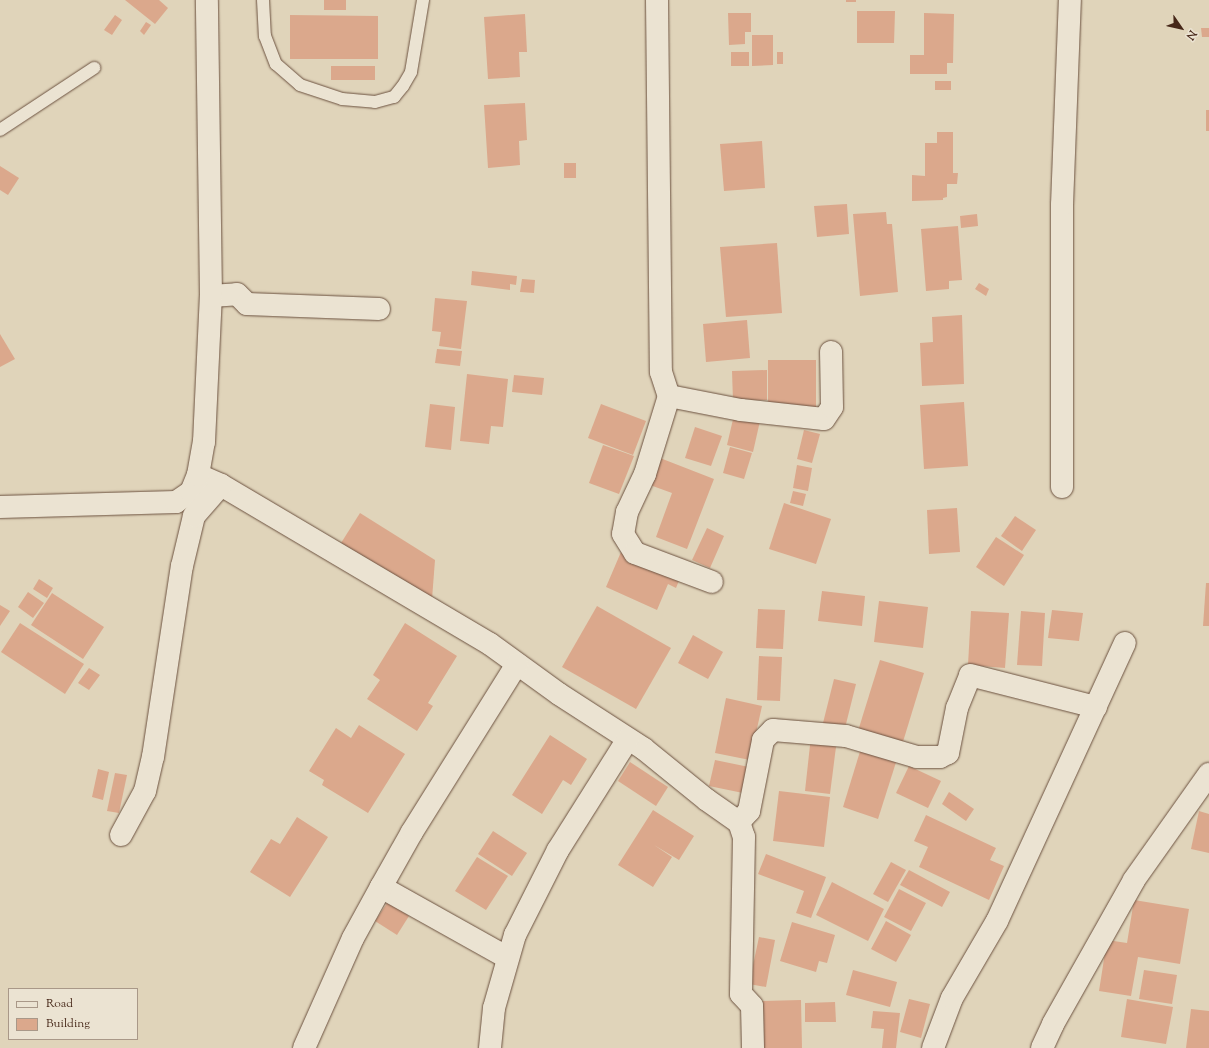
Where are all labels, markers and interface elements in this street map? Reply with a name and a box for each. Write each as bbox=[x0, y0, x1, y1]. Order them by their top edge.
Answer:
north arrow bbox=[1161, 8, 1201, 48]
text: N bbox=[1182, 27, 1200, 43]
legend bbox=[8, 988, 138, 1040]
text: Road bbox=[46, 995, 73, 1013]
text: Building bbox=[46, 1015, 90, 1033]

